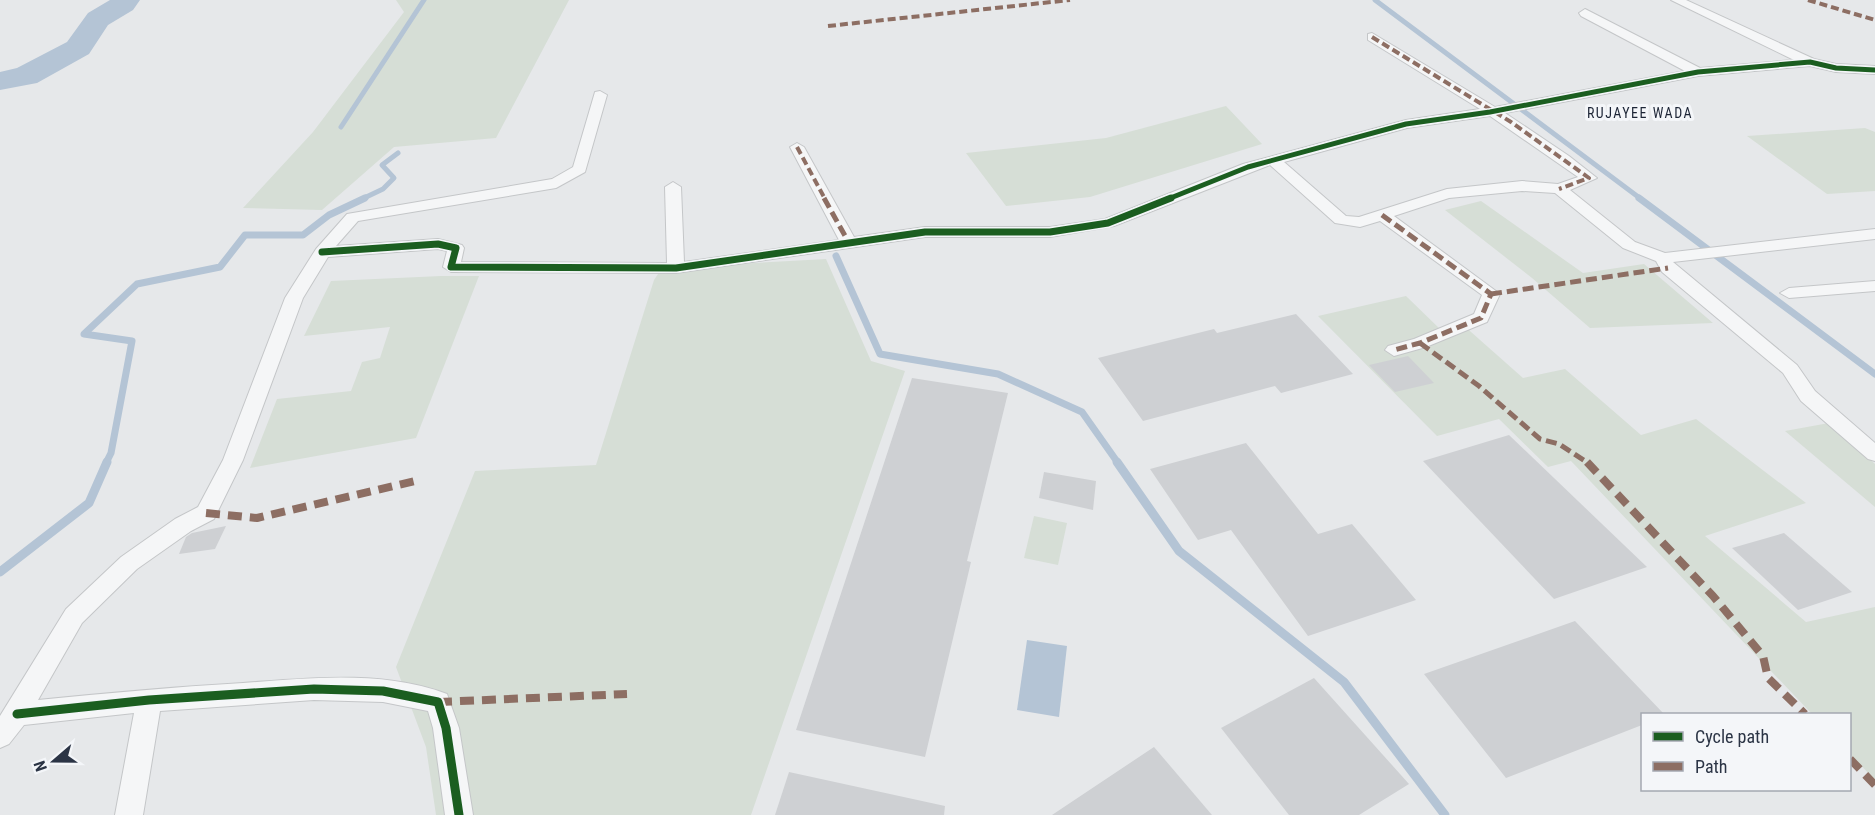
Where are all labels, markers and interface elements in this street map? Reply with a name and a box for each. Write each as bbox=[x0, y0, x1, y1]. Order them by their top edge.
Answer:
district label: RUJAYEE WADA bbox=[1587, 105, 1693, 121]
legend bbox=[1641, 713, 1851, 791]
text: Cycle path bbox=[1695, 726, 1769, 747]
north arrow bbox=[24, 731, 84, 791]
text: Path bbox=[1695, 756, 1728, 777]
text: N bbox=[30, 758, 51, 774]

